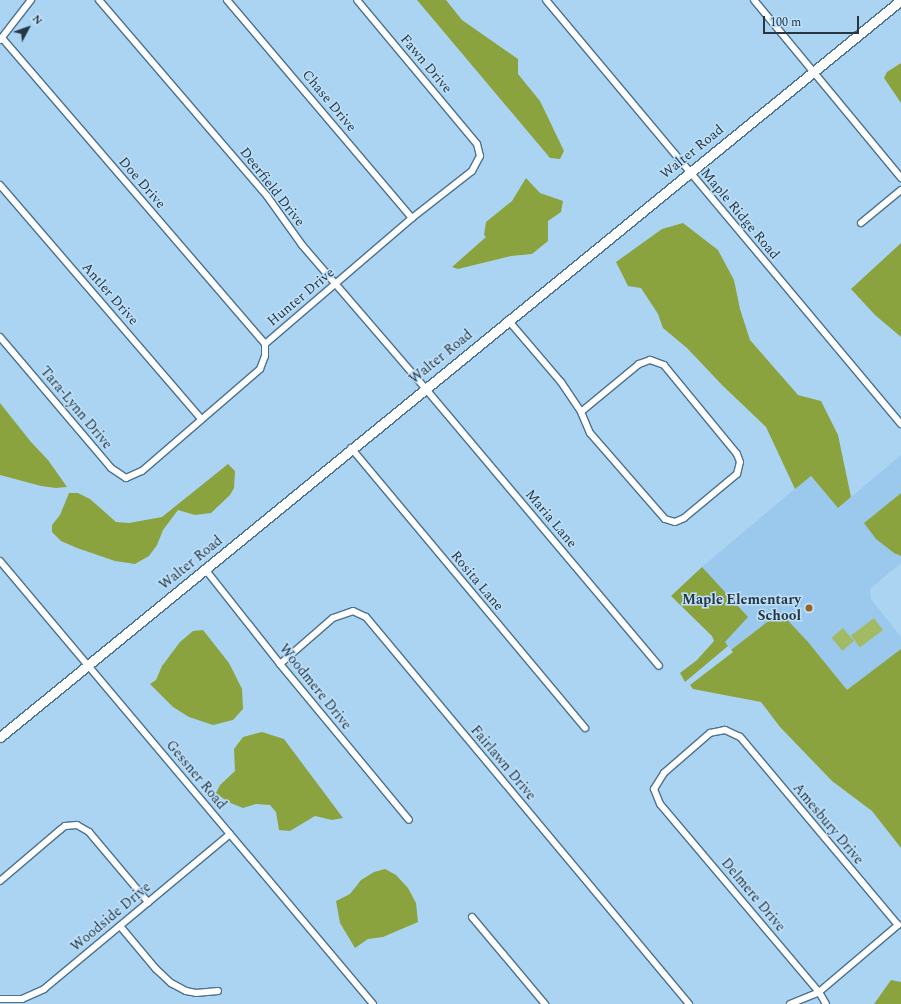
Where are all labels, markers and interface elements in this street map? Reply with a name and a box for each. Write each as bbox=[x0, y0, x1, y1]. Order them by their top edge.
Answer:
north arrow bbox=[8, 8, 48, 48]
scale bar bbox=[765, 8, 861, 34]
text: N bbox=[28, 11, 47, 29]
text: 100 m bbox=[770, 13, 801, 32]
street label: Fawn Drive bbox=[397, 31, 455, 97]
street label: Chase Drive bbox=[298, 67, 360, 135]
street label: Walter Road bbox=[657, 121, 727, 183]
street label: Deerfield Drive bbox=[236, 144, 308, 230]
street label: Doe Drive bbox=[115, 154, 169, 212]
street label: Maple Ridge Road bbox=[697, 165, 783, 263]
street label: Antler Drive bbox=[78, 259, 142, 329]
street label: Hunter Drive bbox=[264, 264, 338, 330]
street label: Walter Road bbox=[406, 326, 476, 388]
street label: Tara-Lynn Drive bbox=[37, 363, 115, 453]
street label: Maria Lane bbox=[522, 486, 580, 552]
street label: Walter Road bbox=[156, 532, 226, 594]
street label: Rosita Lane bbox=[447, 548, 507, 614]
place label: Maple Elementary School bbox=[682, 592, 801, 624]
marker: Maple Elementary School bbox=[804, 603, 814, 613]
street label: Woodmere Drive bbox=[275, 641, 355, 733]
street label: Fairlawn Drive bbox=[467, 722, 539, 804]
street label: Gessner Road bbox=[162, 737, 230, 813]
street label: Amesbury Drive bbox=[789, 780, 867, 868]
street label: Delmere Drive bbox=[717, 855, 789, 935]
street label: Woodside Drive bbox=[68, 879, 154, 955]

